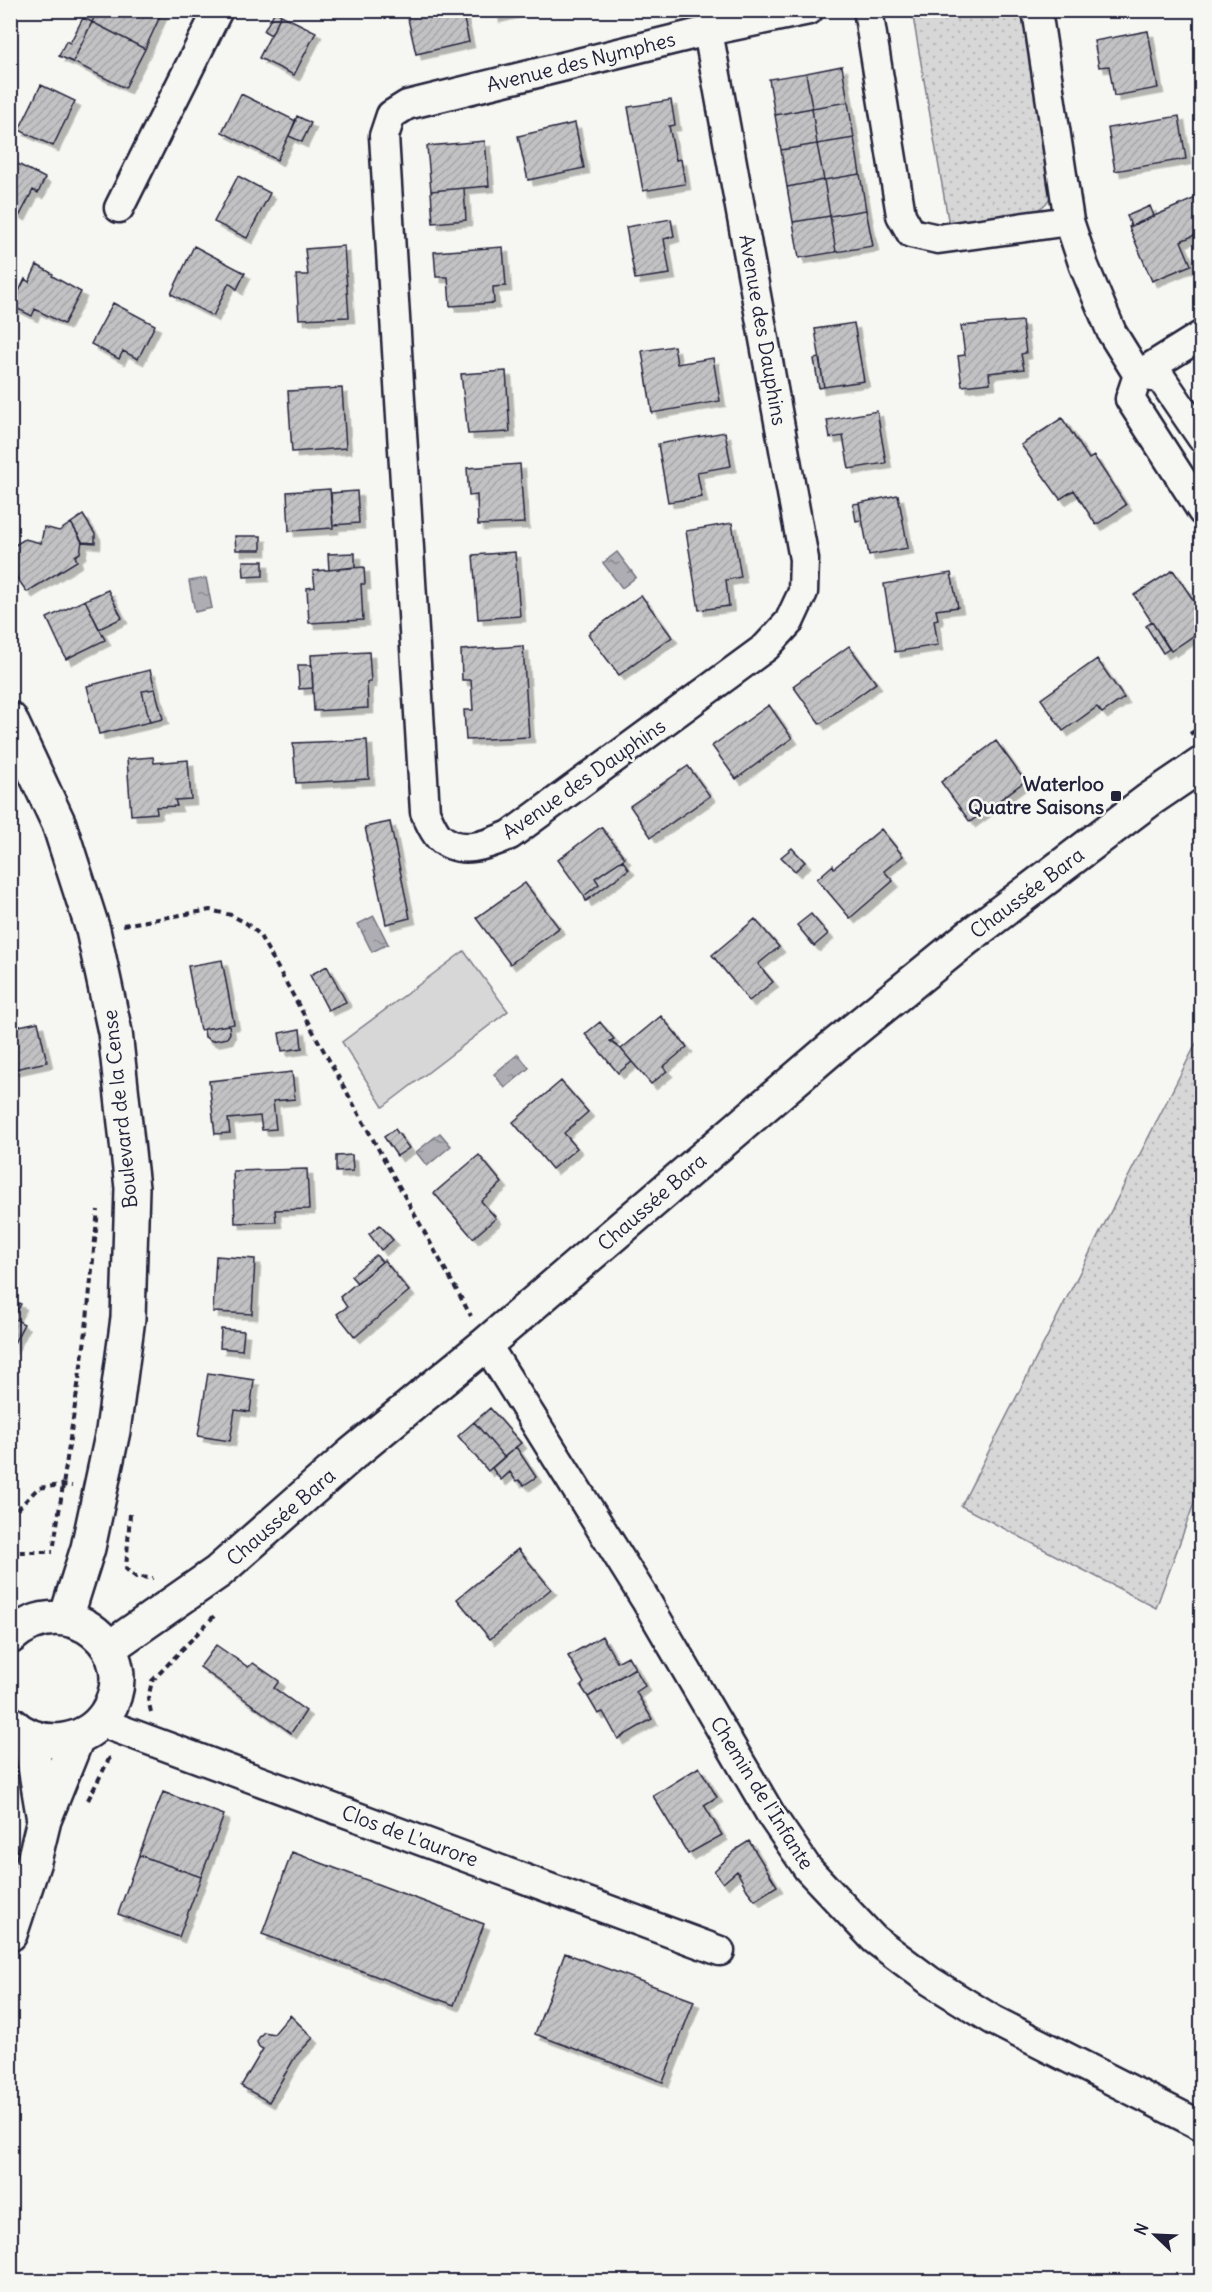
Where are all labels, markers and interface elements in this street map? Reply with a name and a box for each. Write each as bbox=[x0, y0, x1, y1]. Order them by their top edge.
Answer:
street label: Avenue des Nymphes bbox=[484, 26, 678, 97]
street label: Avenue des Dauphins bbox=[734, 233, 793, 427]
street label: Avenue des Dauphins bbox=[497, 713, 670, 844]
place label: Waterloo Quatre Saisons bbox=[968, 771, 1104, 819]
marker: Waterloo Quatre Saisons bbox=[1109, 789, 1123, 803]
street label: Chaussée Bara bbox=[965, 842, 1089, 944]
street label: Boulevard de la Cense bbox=[97, 1009, 142, 1210]
street label: Chaussée Bara bbox=[592, 1148, 711, 1256]
street label: Chaussée Bara bbox=[221, 1463, 340, 1571]
street label: Chemin de l'Infante bbox=[705, 1712, 820, 1874]
street label: Clos de L'aurore bbox=[339, 1799, 482, 1872]
north arrow bbox=[1125, 2205, 1185, 2265]
text: N bbox=[1130, 2220, 1153, 2238]

